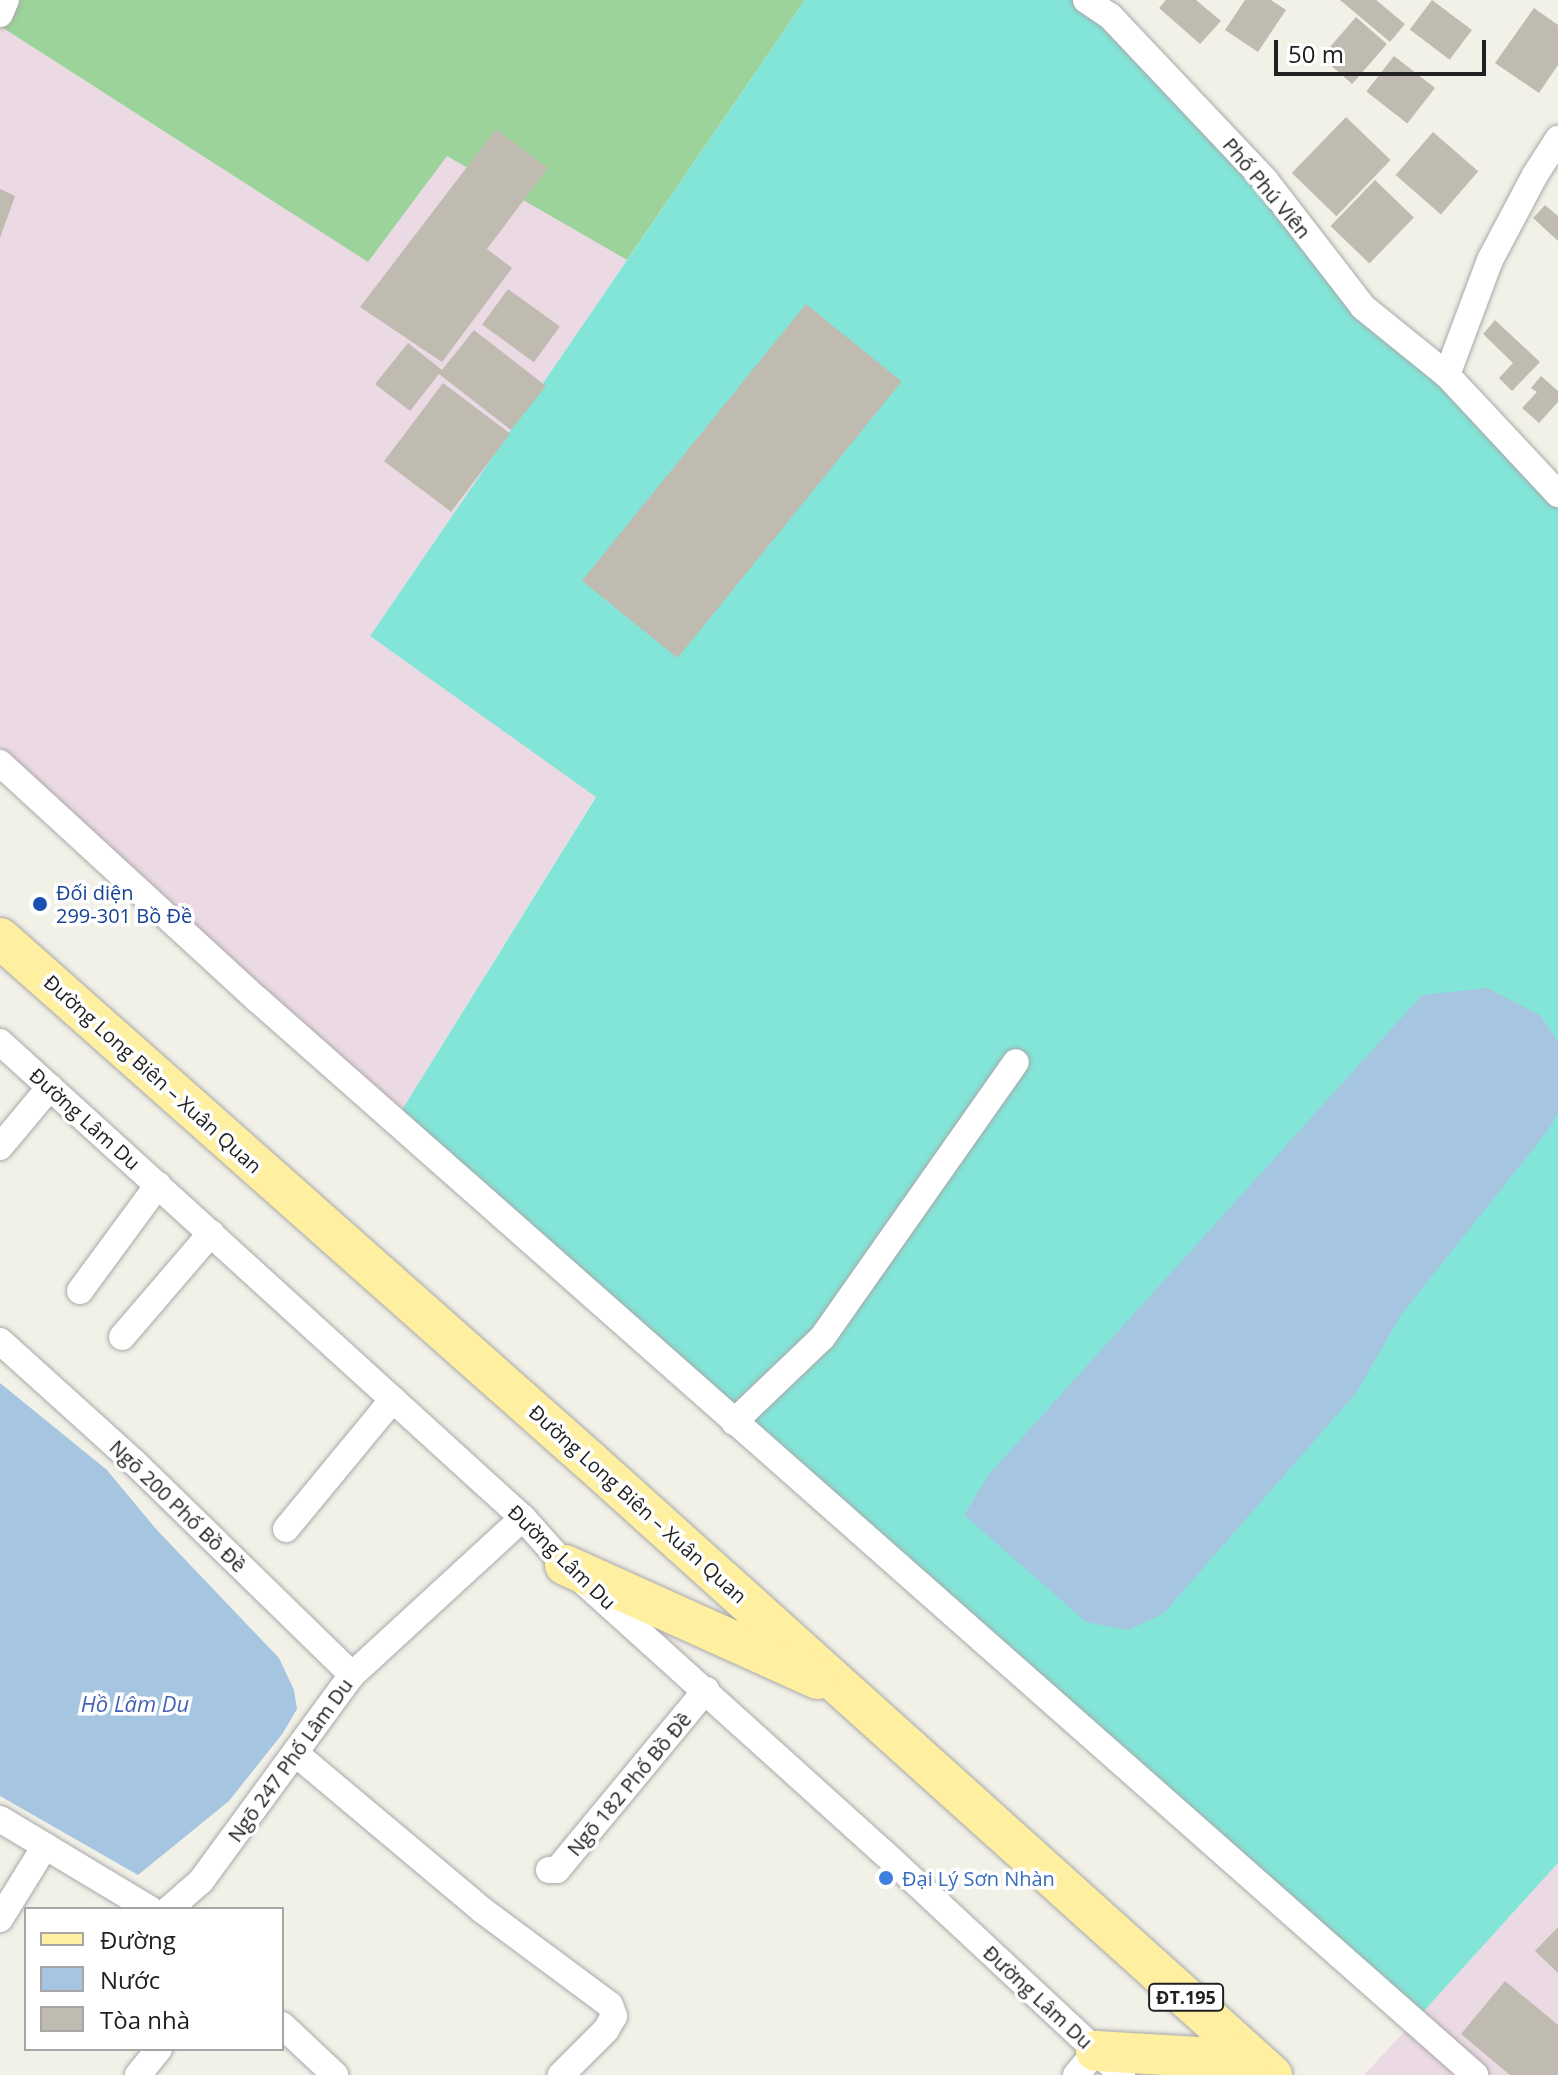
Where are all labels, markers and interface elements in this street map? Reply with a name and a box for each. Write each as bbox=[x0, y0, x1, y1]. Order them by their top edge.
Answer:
scale bar bbox=[1278, 24, 1490, 74]
text: 50 m bbox=[1288, 37, 1344, 70]
street label: Phố Phú Viên bbox=[1218, 133, 1316, 243]
place label: Đối diện 299-301 Bồ Đề bbox=[56, 880, 192, 927]
marker: Đối diện 299-301 Bồ Đề bbox=[31, 895, 49, 913]
street label: Đường Long Biên – Xuân Quan bbox=[39, 970, 267, 1178]
street label: Đường Lâm Du bbox=[25, 1063, 145, 1175]
street label: Đường Long Biên – Xuân Quan bbox=[524, 1400, 752, 1608]
street label: Ngõ 200 Phố Bồ Đề bbox=[105, 1435, 251, 1577]
street label: Đường Lâm Du bbox=[503, 1500, 621, 1614]
street label: Ngõ 247 Phố Lâm Du bbox=[223, 1674, 357, 1846]
water label: Hồ Lâm Du bbox=[81, 1691, 189, 1717]
street label: Ngõ 182 Phố Bồ Đề bbox=[562, 1707, 696, 1861]
place label: Đại Lý Sơn Nhàn bbox=[902, 1866, 1055, 1890]
marker: Đại Lý Sơn Nhàn bbox=[877, 1869, 895, 1887]
legend bbox=[24, 1907, 284, 2051]
text: Đường bbox=[100, 1923, 176, 1956]
street label: Đường Lâm Du bbox=[978, 1940, 1098, 2054]
text: Nước bbox=[100, 1963, 160, 1996]
road number: ĐT.195 bbox=[1148, 1983, 1224, 2011]
text: Tòa nhà bbox=[100, 2003, 190, 2036]

